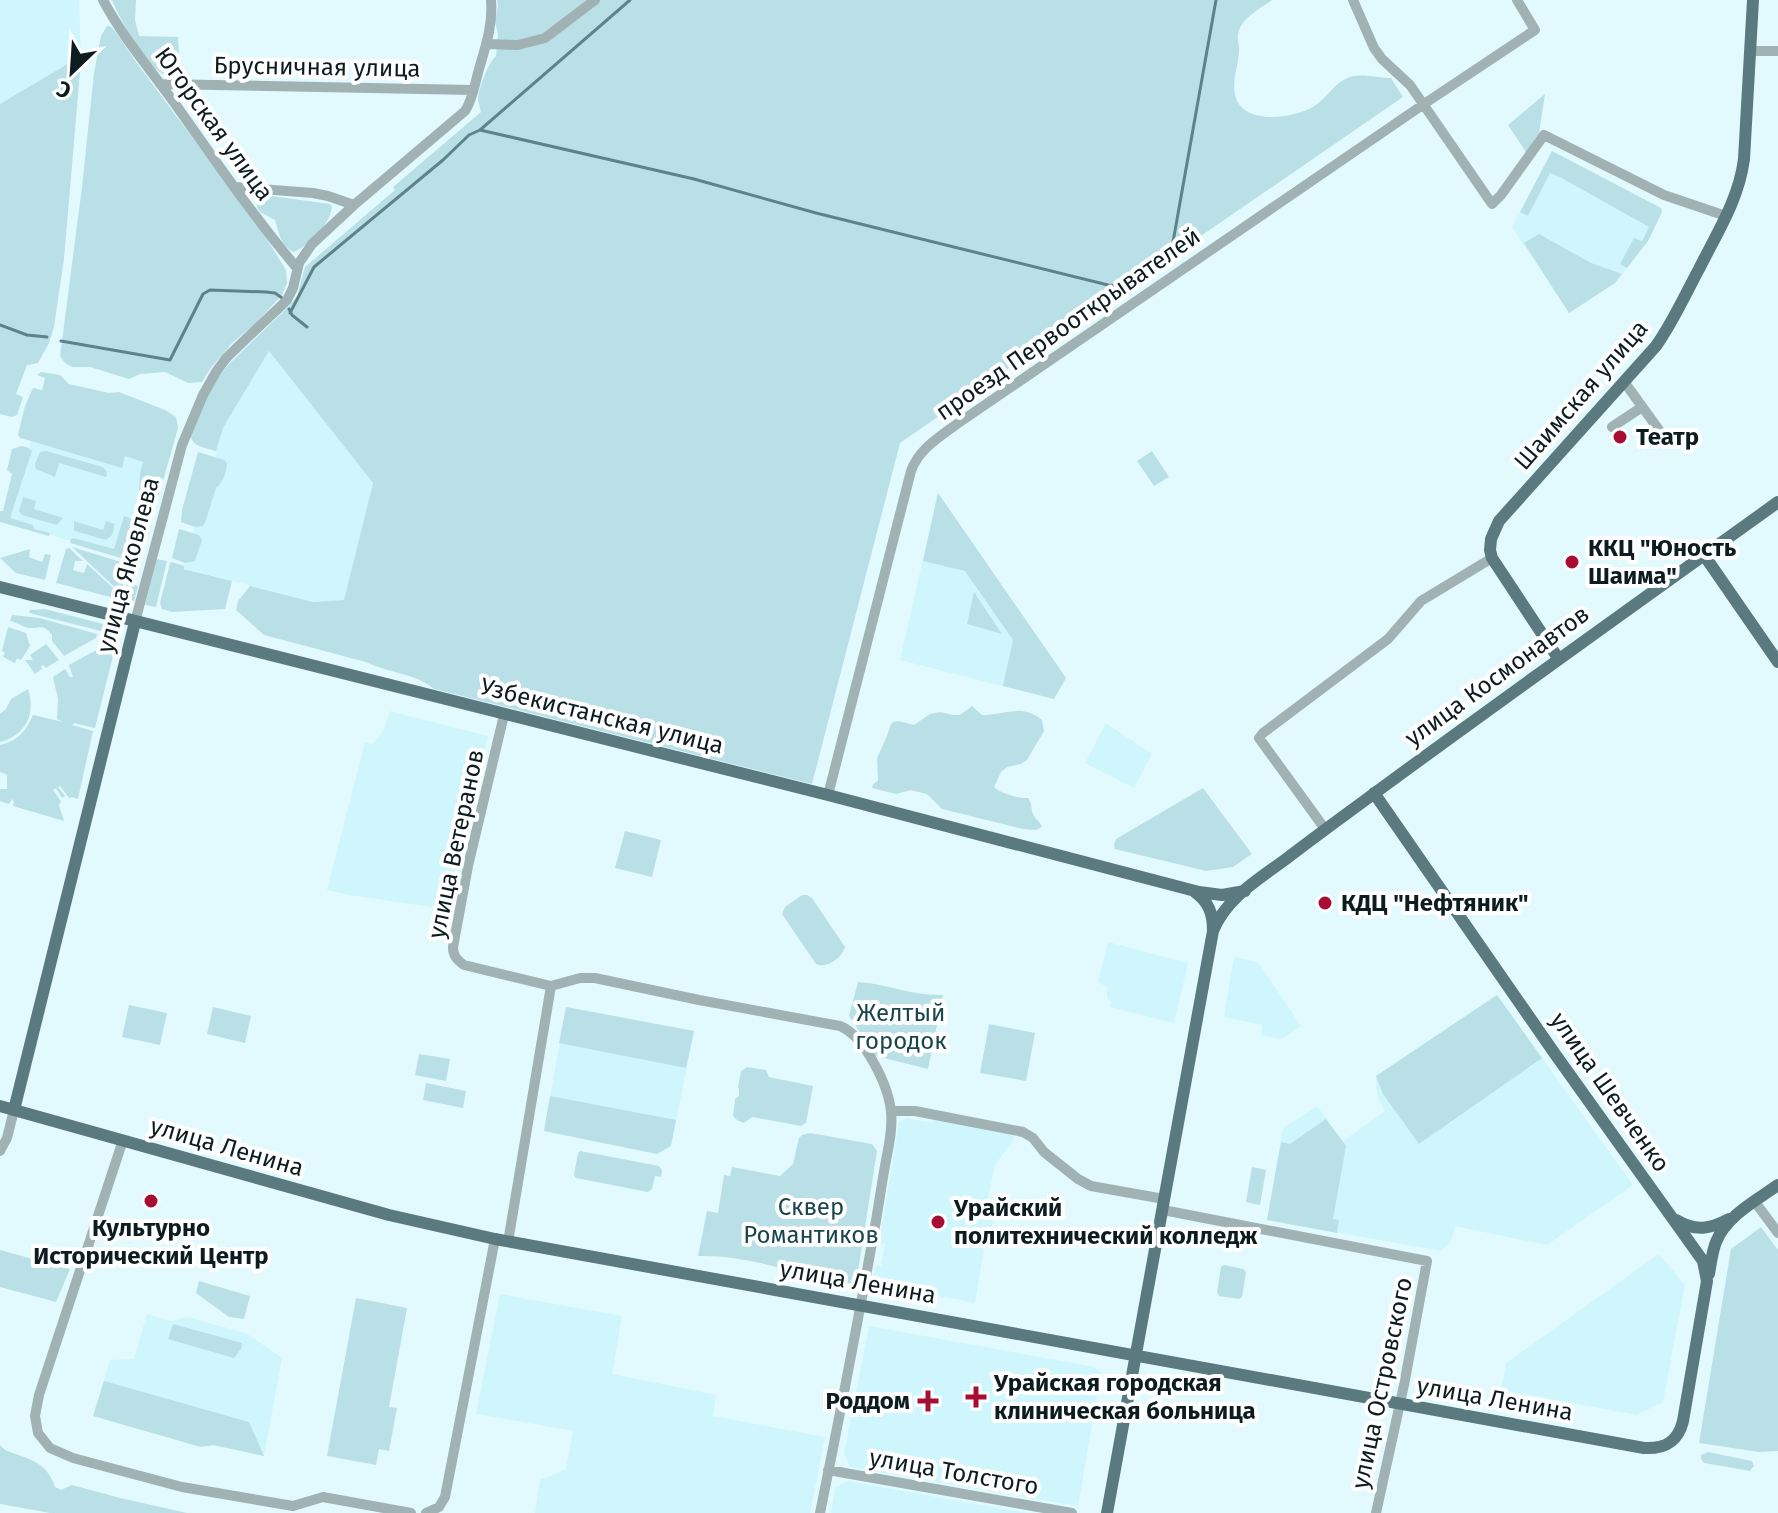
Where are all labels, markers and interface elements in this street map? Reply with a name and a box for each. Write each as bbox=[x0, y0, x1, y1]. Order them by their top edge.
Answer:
north arrow bbox=[32, 32, 112, 112]
street label: Югорская улица bbox=[149, 42, 279, 206]
street label: Брусничная улица bbox=[213, 51, 421, 83]
text: С bbox=[52, 75, 75, 105]
street label: проезд Первооткрывателей bbox=[930, 222, 1206, 426]
street label: Шаимская улица bbox=[1508, 315, 1654, 475]
place label: Театр bbox=[1636, 423, 1699, 451]
marker: Театр bbox=[1611, 428, 1629, 446]
street label: улица Яковлева bbox=[91, 474, 165, 656]
place label: ККЦ "Юность Шаима" bbox=[1588, 534, 1737, 590]
marker: ККЦ "Юность Шаима" bbox=[1563, 553, 1581, 571]
street label: улица Космонавтов bbox=[1399, 600, 1595, 752]
street label: Узбекистанская улица bbox=[478, 672, 726, 760]
street label: улица Ветеранов bbox=[422, 747, 490, 941]
place label: КДЦ "Нефтяник" bbox=[1341, 889, 1529, 917]
marker: КДЦ "Нефтяник" bbox=[1316, 894, 1334, 912]
park label: Желтый городок bbox=[855, 999, 947, 1055]
street label: улица Шевченко bbox=[1544, 1007, 1676, 1177]
street label: улица Ленина bbox=[147, 1112, 307, 1182]
marker: Культурно Исторический Центр bbox=[142, 1192, 160, 1210]
park label: Сквер Романтиков bbox=[743, 1193, 879, 1249]
place label: Урайский политехнический колледж bbox=[953, 1194, 1258, 1250]
marker: Урайский политехнический колледж bbox=[929, 1213, 947, 1231]
place label: Культурно Исторический Центр bbox=[33, 1214, 269, 1270]
street label: улица Ленина bbox=[778, 1254, 938, 1310]
street label: улица Островского bbox=[1346, 1275, 1418, 1491]
place label: Урайская городская клиническая больница bbox=[993, 1369, 1256, 1425]
street label: улица Ленина bbox=[1415, 1371, 1575, 1427]
marker: Урайская городская клиническая больница bbox=[965, 1386, 987, 1408]
place label: Роддом bbox=[825, 1387, 910, 1415]
marker: Роддом bbox=[917, 1390, 939, 1412]
street label: улица Толстого bbox=[867, 1443, 1041, 1501]

